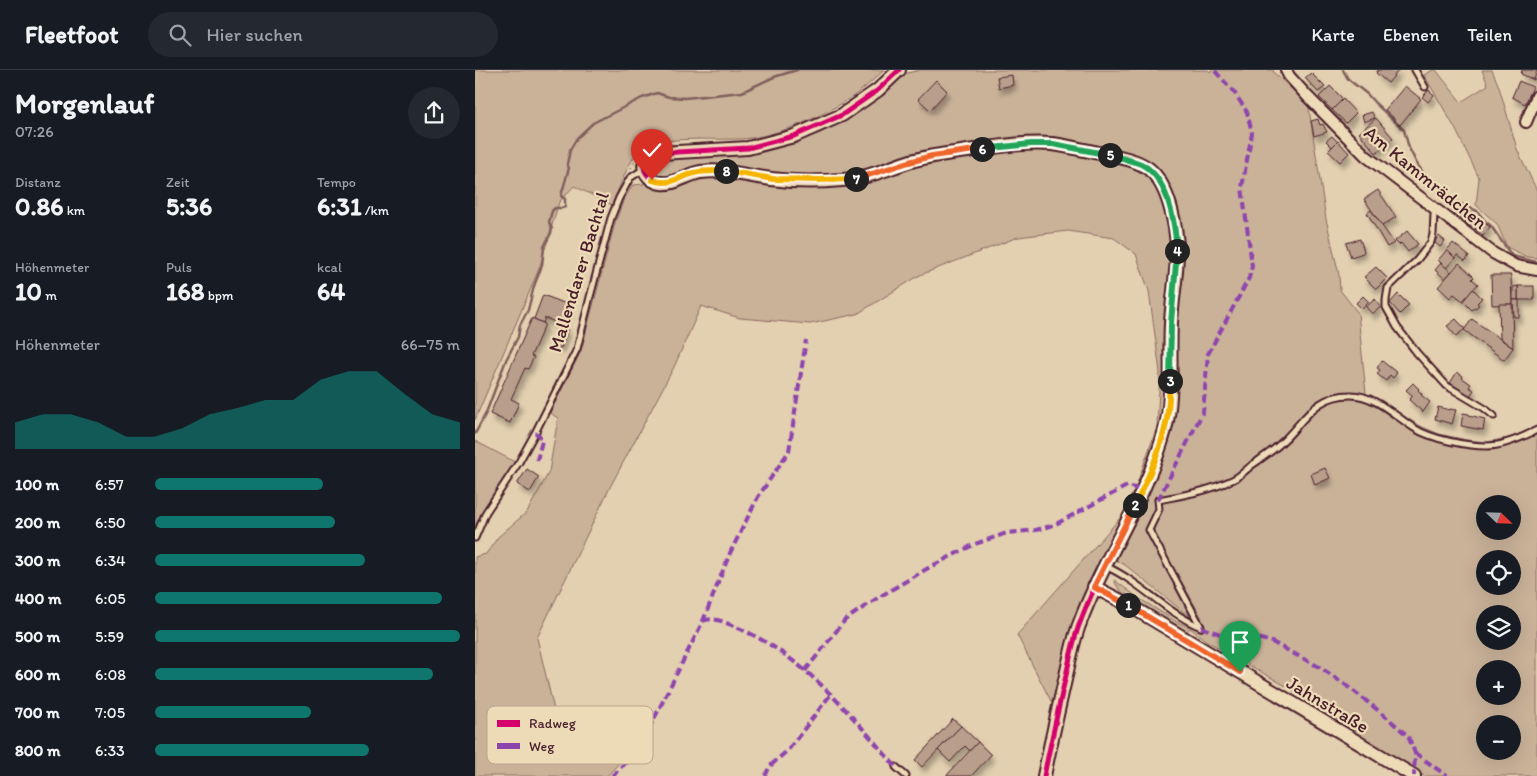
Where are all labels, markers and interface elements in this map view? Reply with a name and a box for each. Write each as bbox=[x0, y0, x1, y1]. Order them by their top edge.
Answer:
search box bbox=[148, 12, 498, 57]
text: Fleetfoot bbox=[25, 20, 118, 49]
icon: search bbox=[166, 21, 194, 49]
text: Hier suchen bbox=[206, 23, 303, 46]
text: Karte bbox=[1312, 24, 1355, 46]
text: Ebenen bbox=[1383, 24, 1439, 46]
text: Teilen bbox=[1467, 24, 1512, 46]
text: Morgenlauf bbox=[15, 86, 154, 120]
button: share bbox=[408, 87, 460, 139]
street label: Am Kammrädchen bbox=[1360, 121, 1492, 234]
text: 07:26 bbox=[15, 122, 54, 141]
pin bbox=[631, 129, 673, 180]
icon: check bbox=[638, 136, 666, 164]
pin: 6 bbox=[969, 136, 995, 162]
text: 6 bbox=[979, 141, 986, 158]
pin: 5 bbox=[1097, 142, 1123, 168]
text: 5 bbox=[1107, 147, 1114, 164]
pin: 8 bbox=[713, 158, 739, 184]
text: 8 bbox=[723, 163, 730, 180]
pin: 7 bbox=[843, 166, 869, 192]
text: 7 bbox=[853, 171, 860, 188]
text: Distanz bbox=[15, 174, 61, 191]
text: Zeit bbox=[166, 174, 190, 191]
text: Tempo bbox=[317, 174, 356, 191]
street label: Mallendarer Bachtal bbox=[543, 189, 614, 355]
text: 0.86 bbox=[15, 191, 63, 221]
text: 5:36 bbox=[166, 191, 212, 221]
text: 6:31 bbox=[317, 191, 362, 221]
text: km bbox=[63, 202, 85, 219]
text: /km bbox=[362, 202, 389, 219]
pin: 4 bbox=[1165, 238, 1189, 264]
text: 4 bbox=[1173, 243, 1182, 260]
text: Höhenmeter bbox=[15, 259, 89, 276]
text: Puls bbox=[166, 259, 192, 276]
text: kcal bbox=[317, 259, 342, 276]
text: 10 bbox=[15, 276, 42, 306]
text: 168 bbox=[166, 276, 205, 306]
text: 64 bbox=[317, 276, 345, 306]
text: m bbox=[42, 287, 57, 304]
text: bpm bbox=[205, 287, 234, 304]
text: Höhenmeter bbox=[15, 335, 100, 354]
text: 66–75 m bbox=[401, 335, 460, 354]
pin: 3 bbox=[1157, 368, 1183, 394]
text: 3 bbox=[1167, 373, 1174, 390]
text: 100 m bbox=[15, 475, 59, 494]
text: 6:57 bbox=[95, 475, 124, 494]
pin: 2 bbox=[1123, 492, 1147, 518]
north arrow bbox=[1476, 495, 1521, 540]
map controls bbox=[1476, 495, 1521, 760]
text: 2 bbox=[1132, 497, 1139, 514]
text: 200 m bbox=[15, 513, 60, 532]
text: 6:50 bbox=[95, 513, 126, 532]
button: locate bbox=[1476, 550, 1521, 595]
text: 300 m bbox=[15, 551, 61, 570]
text: 6:34 bbox=[95, 551, 126, 570]
text: 400 m bbox=[15, 589, 61, 608]
text: 6:05 bbox=[95, 589, 126, 608]
pin: 1 bbox=[1115, 592, 1141, 618]
text: 1 bbox=[1125, 597, 1132, 614]
button: layers bbox=[1476, 605, 1521, 650]
pin bbox=[1219, 621, 1261, 672]
text: 500 m bbox=[15, 627, 60, 646]
text: 5:59 bbox=[95, 627, 124, 646]
icon: arrive bbox=[1226, 628, 1254, 656]
button: + bbox=[1476, 660, 1521, 705]
text: 600 m bbox=[15, 665, 60, 684]
text: 6:08 bbox=[95, 665, 126, 684]
street label: Jahnstraße bbox=[1282, 671, 1373, 738]
text: 700 m bbox=[15, 703, 60, 722]
text: 7:05 bbox=[95, 703, 125, 722]
legend bbox=[487, 706, 653, 764]
text: Radweg bbox=[529, 715, 577, 732]
button: − bbox=[1476, 715, 1521, 760]
text: Weg bbox=[529, 738, 555, 755]
text: 800 m bbox=[15, 741, 61, 760]
text: 6:33 bbox=[95, 741, 125, 760]

